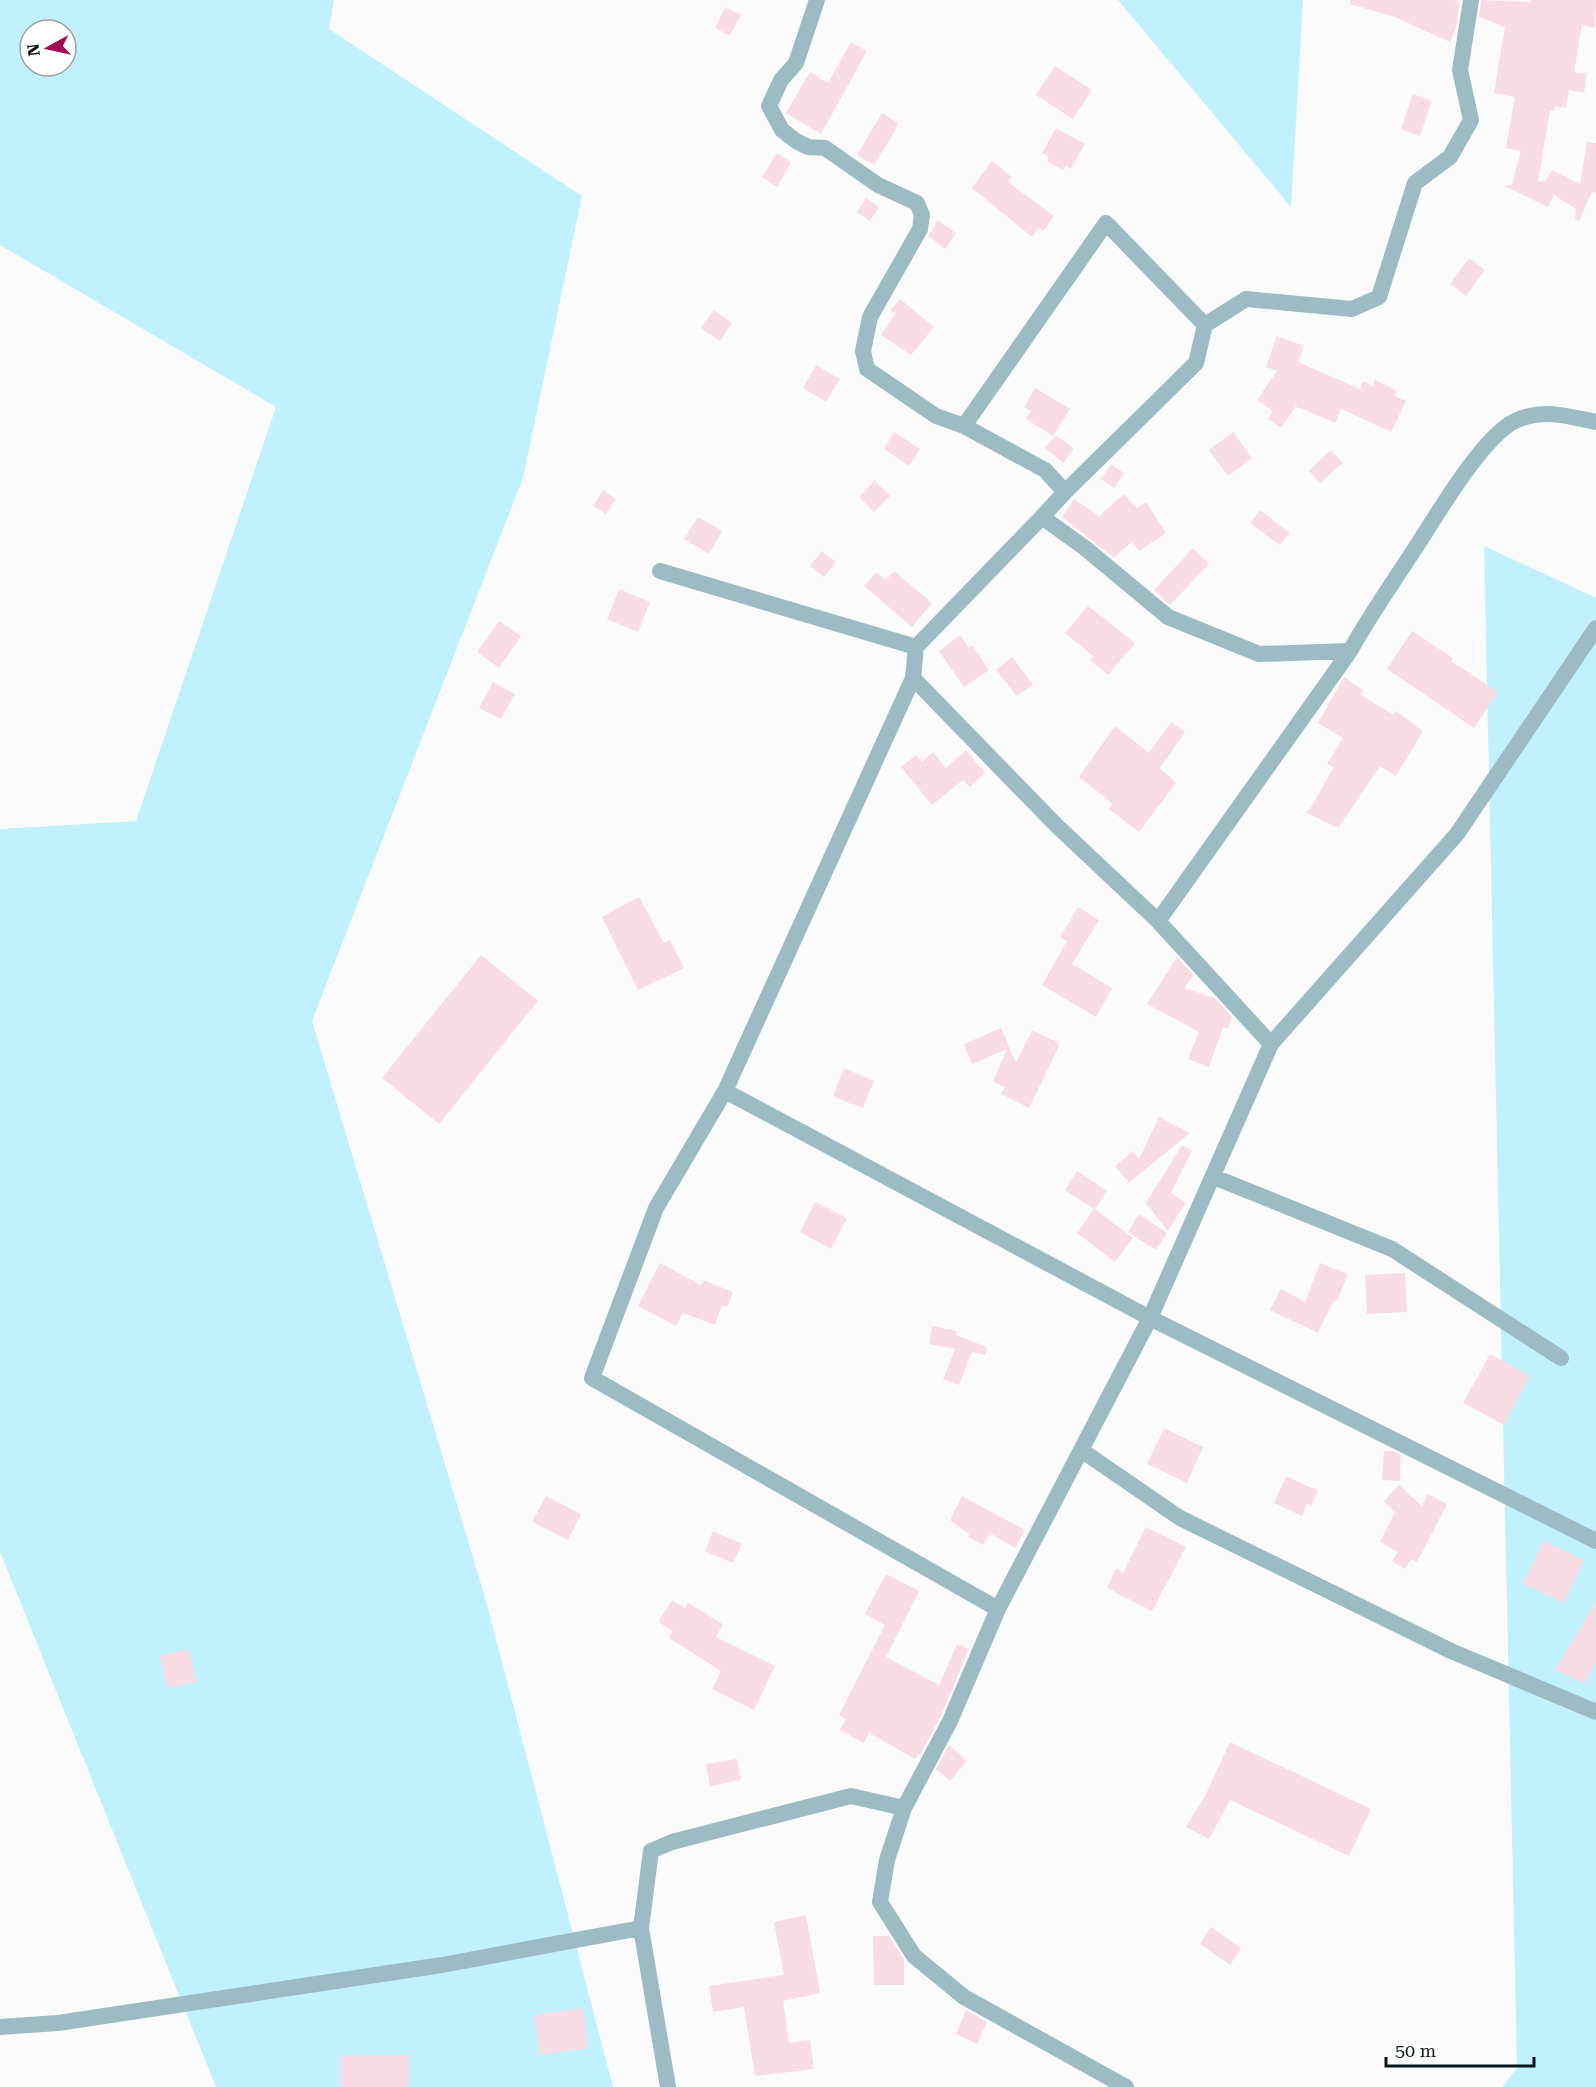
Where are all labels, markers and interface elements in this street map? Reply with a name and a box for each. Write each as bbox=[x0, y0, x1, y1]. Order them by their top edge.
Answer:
north arrow bbox=[18, 18, 78, 78]
text: N bbox=[23, 43, 44, 57]
scale bar bbox=[1386, 2030, 1534, 2068]
text: 50 m bbox=[1395, 2040, 1436, 2061]

